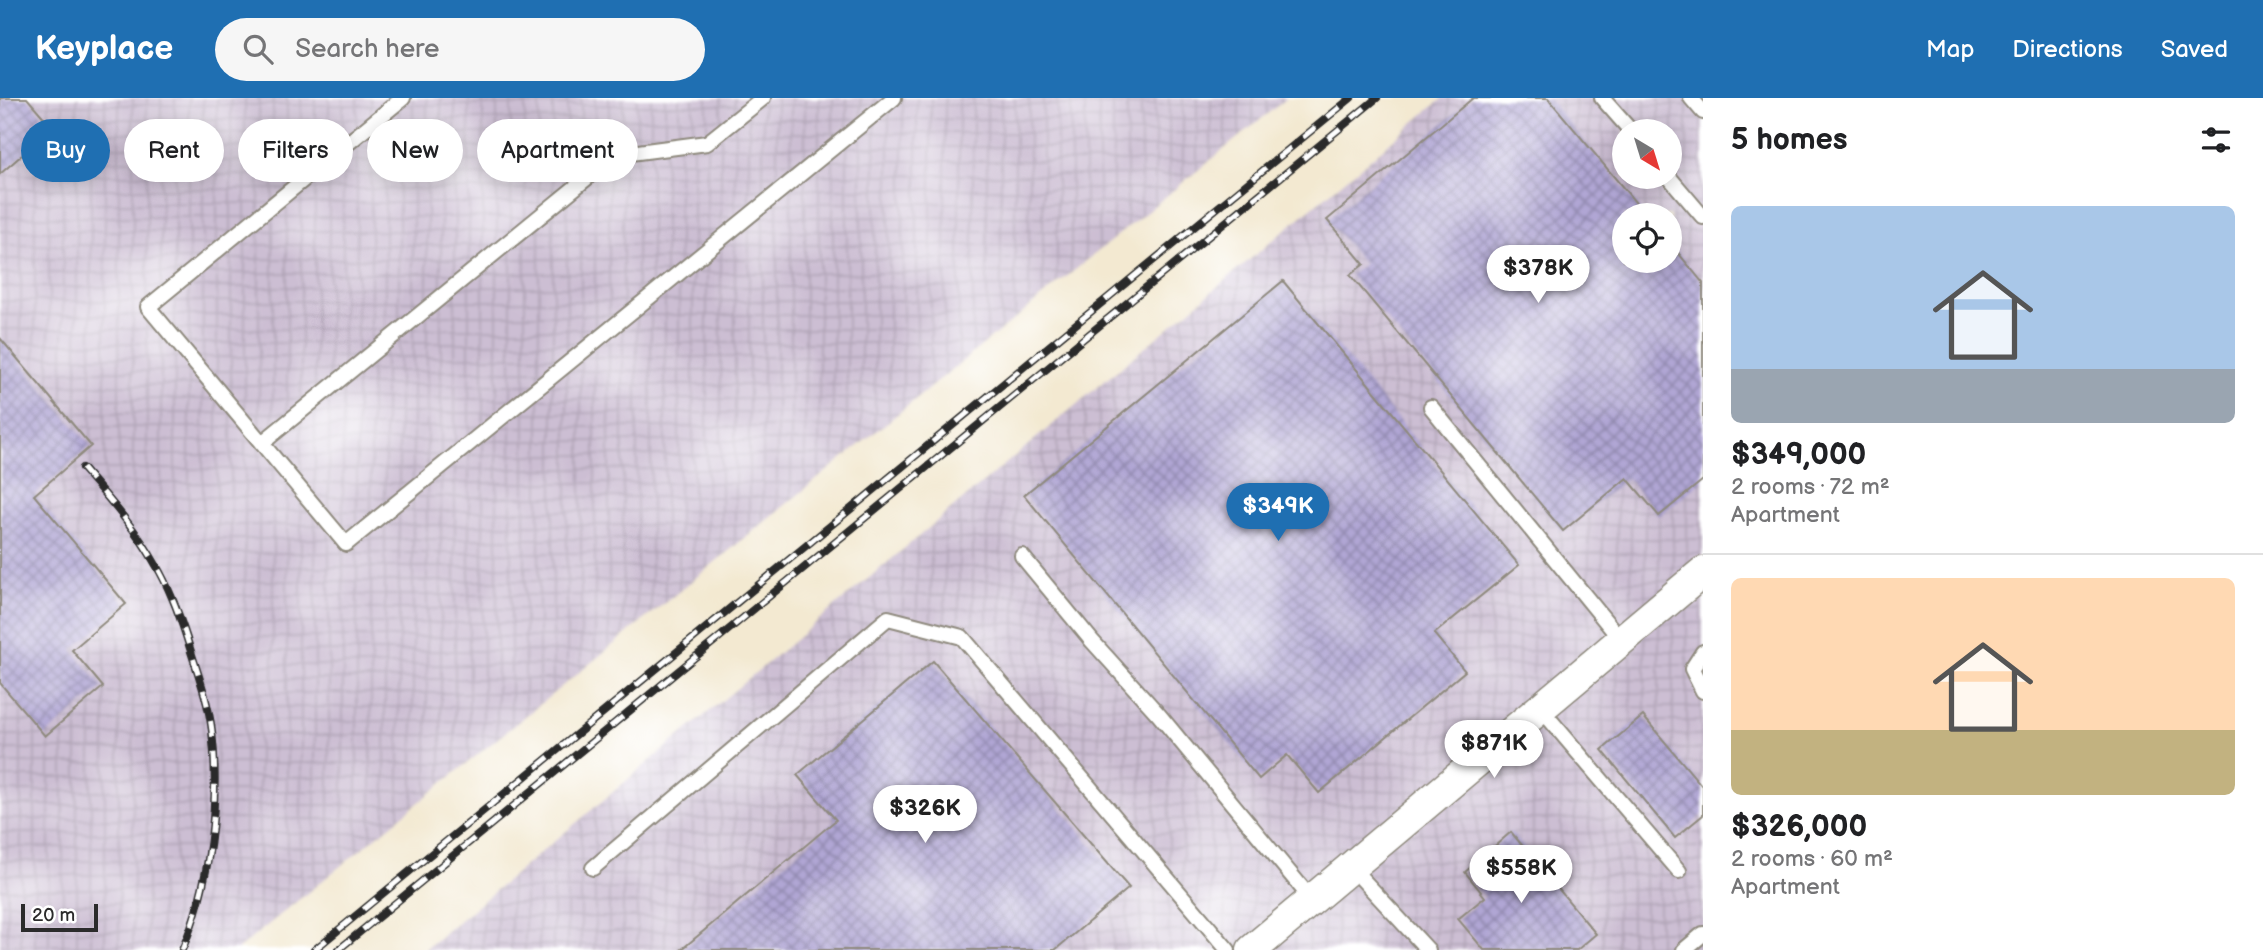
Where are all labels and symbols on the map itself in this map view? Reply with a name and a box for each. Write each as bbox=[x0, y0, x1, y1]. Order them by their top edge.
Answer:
north arrow bbox=[1612, 119, 1682, 189]
pin: $378K bbox=[1489, 246, 1587, 305]
pin: $349K bbox=[1229, 484, 1327, 543]
pin: $871K bbox=[1445, 720, 1543, 780]
pin: $326K bbox=[876, 786, 974, 845]
pin: $558K bbox=[1472, 846, 1570, 905]
scale bar bbox=[21, 901, 98, 933]

